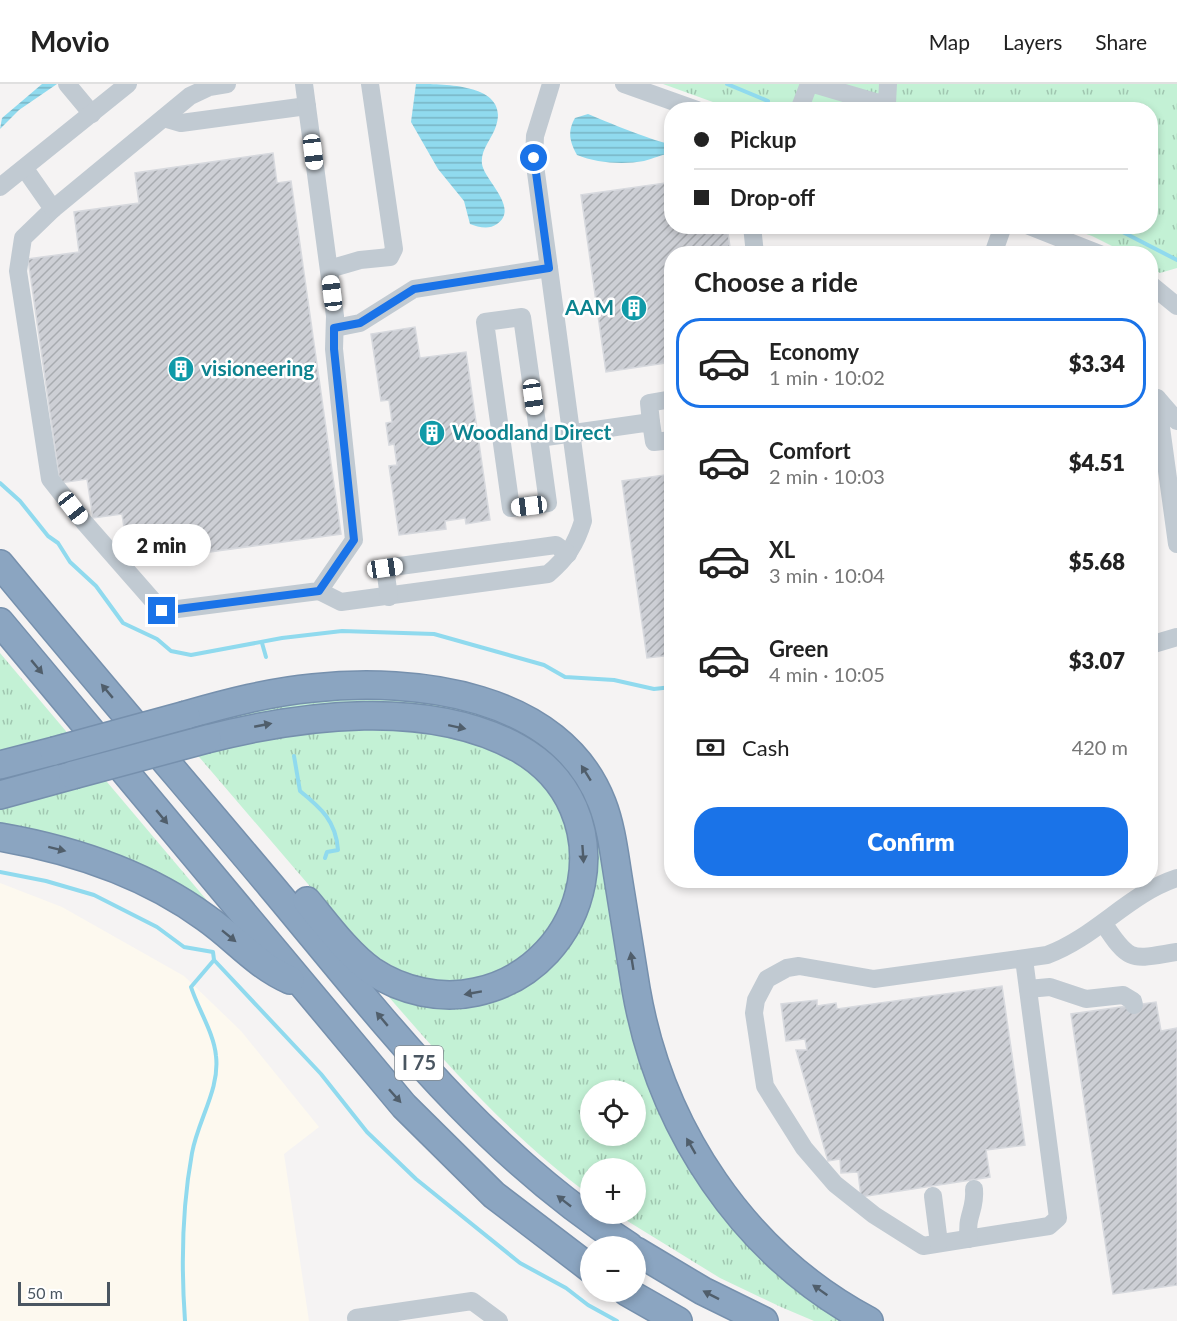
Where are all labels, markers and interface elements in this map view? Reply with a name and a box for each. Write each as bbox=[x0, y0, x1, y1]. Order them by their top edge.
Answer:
text: Movio bbox=[30, 24, 110, 58]
text: Map bbox=[929, 29, 970, 54]
text: Layers bbox=[1003, 29, 1062, 54]
text: Share bbox=[1095, 29, 1147, 54]
text: Pickup bbox=[730, 126, 796, 153]
car bbox=[302, 133, 324, 171]
route start bbox=[520, 144, 547, 171]
text: Drop-off bbox=[730, 184, 815, 211]
text: Choose a ride bbox=[694, 265, 858, 298]
car bbox=[321, 274, 343, 312]
building icon: AAM bbox=[619, 293, 649, 323]
place label: AAM bbox=[564, 294, 614, 319]
icon: car bbox=[697, 336, 751, 390]
text: Economy bbox=[769, 338, 859, 365]
text: $3.34 bbox=[1069, 350, 1125, 377]
building icon: visioneering bbox=[166, 354, 196, 384]
place label: visioneering bbox=[201, 355, 314, 380]
text: 1 min · 10:02 bbox=[769, 365, 885, 389]
car bbox=[522, 378, 544, 416]
building icon: Woodland Direct bbox=[417, 418, 447, 448]
place label: Woodland Direct bbox=[452, 419, 612, 444]
icon: car bbox=[697, 435, 751, 489]
text: Comfort bbox=[769, 437, 851, 464]
text: $4.51 bbox=[1069, 449, 1125, 476]
text: 2 min · 10:03 bbox=[769, 464, 885, 488]
car bbox=[55, 488, 91, 528]
car bbox=[510, 495, 548, 517]
callout: 2 min bbox=[112, 524, 212, 566]
text: 2 min bbox=[137, 533, 186, 557]
icon: car bbox=[697, 534, 751, 588]
text: XL bbox=[769, 536, 795, 563]
text: $5.68 bbox=[1069, 548, 1125, 575]
car bbox=[366, 557, 404, 579]
text: 3 min · 10:04 bbox=[769, 563, 885, 587]
route end bbox=[148, 597, 175, 624]
icon: car bbox=[697, 633, 751, 687]
text: Green bbox=[769, 635, 829, 662]
text: $3.07 bbox=[1069, 647, 1125, 674]
one-way arrow bbox=[31, 659, 44, 675]
text: 4 min · 10:05 bbox=[769, 662, 885, 686]
one-way arrow bbox=[101, 683, 114, 699]
one-way arrow bbox=[254, 720, 273, 729]
one-way arrow bbox=[448, 722, 466, 732]
icon: cash bbox=[694, 731, 727, 764]
text: Cash bbox=[742, 734, 789, 761]
text: 420 m bbox=[1072, 735, 1128, 759]
one-way arrow bbox=[581, 765, 592, 781]
button: Confirm bbox=[694, 807, 1128, 876]
one-way arrow bbox=[155, 809, 168, 824]
one-way arrow bbox=[48, 844, 66, 854]
one-way arrow bbox=[579, 845, 588, 864]
one-way arrow bbox=[222, 930, 237, 942]
one-way arrow bbox=[627, 952, 636, 971]
one-way arrow bbox=[463, 989, 482, 998]
one-way arrow bbox=[375, 1011, 388, 1027]
road number: I 75 bbox=[395, 1046, 443, 1080]
map controls bbox=[580, 1080, 646, 1302]
button: locate bbox=[580, 1080, 646, 1146]
one-way arrow bbox=[388, 1088, 401, 1103]
one-way arrow bbox=[686, 1137, 696, 1154]
button: + bbox=[580, 1158, 646, 1224]
one-way arrow bbox=[557, 1195, 572, 1207]
button: − bbox=[580, 1236, 646, 1302]
scale bar bbox=[18, 1279, 110, 1306]
text: 50 m bbox=[27, 1283, 63, 1302]
one-way arrow bbox=[812, 1284, 828, 1296]
one-way arrow bbox=[702, 1290, 719, 1300]

